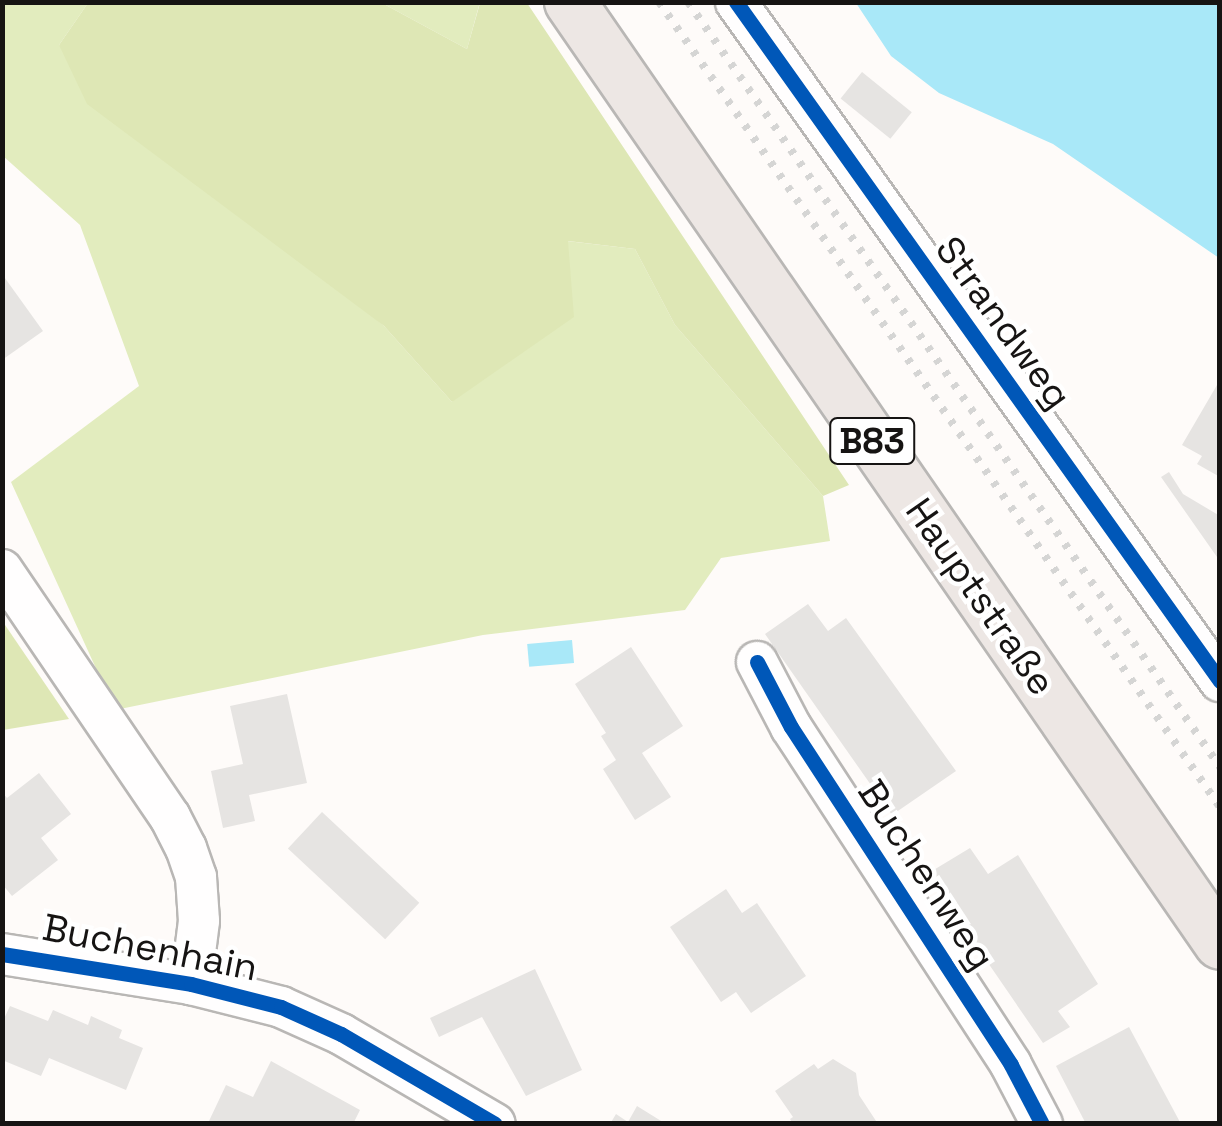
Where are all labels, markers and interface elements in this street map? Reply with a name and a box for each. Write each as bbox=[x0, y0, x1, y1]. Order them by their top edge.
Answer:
street label: Strandweg bbox=[925, 228, 1081, 418]
road number: B83 bbox=[827, 411, 917, 471]
street label: Hauptstraße bbox=[895, 490, 1065, 704]
street label: Buchenweg bbox=[848, 772, 1004, 978]
street label: Buchenhain bbox=[39, 905, 261, 991]

